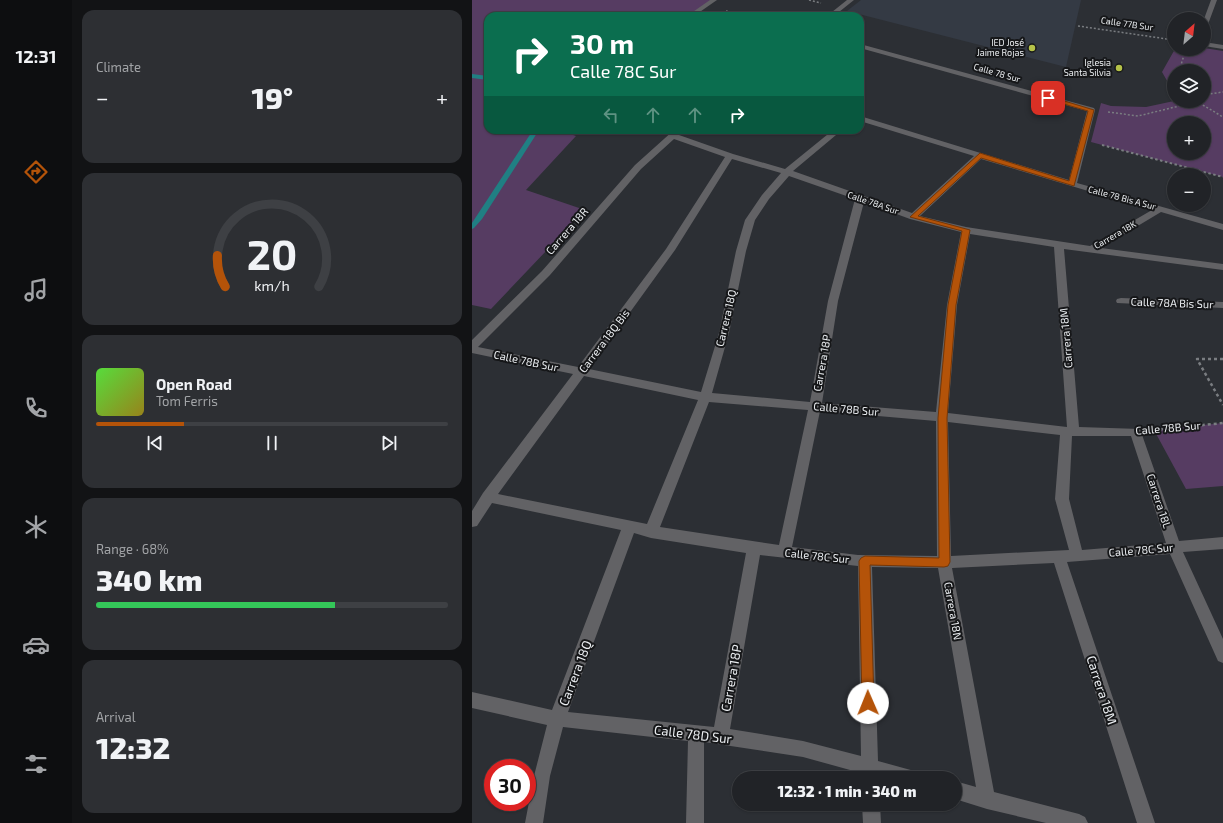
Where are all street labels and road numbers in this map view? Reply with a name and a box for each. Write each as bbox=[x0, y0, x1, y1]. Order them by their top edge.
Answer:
street label: Calle 77B Sur bbox=[1100, 14, 1154, 33]
street label: Calle 78 Sur bbox=[972, 61, 1022, 85]
street label: Calle 78 Bis A Sur bbox=[1087, 183, 1158, 212]
street label: Calle 78A Sur bbox=[846, 189, 901, 217]
street label: Carrera 18R bbox=[543, 205, 591, 257]
street label: Carrera 18K bbox=[1092, 218, 1138, 251]
street label: Carrera 18Q bbox=[713, 288, 739, 348]
street label: Calle 78A Bis Sur bbox=[1130, 295, 1214, 310]
street label: Carrera 18Q Bis bbox=[576, 306, 633, 375]
street label: Carrera 18M bbox=[1056, 307, 1075, 369]
street label: Carrera 18P bbox=[810, 334, 833, 392]
street label: Calle 78B Sur bbox=[493, 347, 560, 374]
street label: Calle 78B Sur bbox=[813, 399, 880, 418]
street label: Calle 78B Sur bbox=[1135, 418, 1202, 437]
street label: Carrera 18L bbox=[1145, 472, 1174, 530]
street label: Calle 78C Sur bbox=[1108, 540, 1175, 559]
street label: Calle 78C Sur bbox=[784, 546, 851, 565]
street label: Carrera 18N bbox=[942, 581, 965, 641]
street label: Carrera 18Q bbox=[555, 638, 595, 708]
street label: Carrera 18P bbox=[717, 643, 745, 713]
street label: Carrera 18M bbox=[1083, 654, 1121, 726]
street label: Calle 78D Sur bbox=[653, 721, 733, 747]

